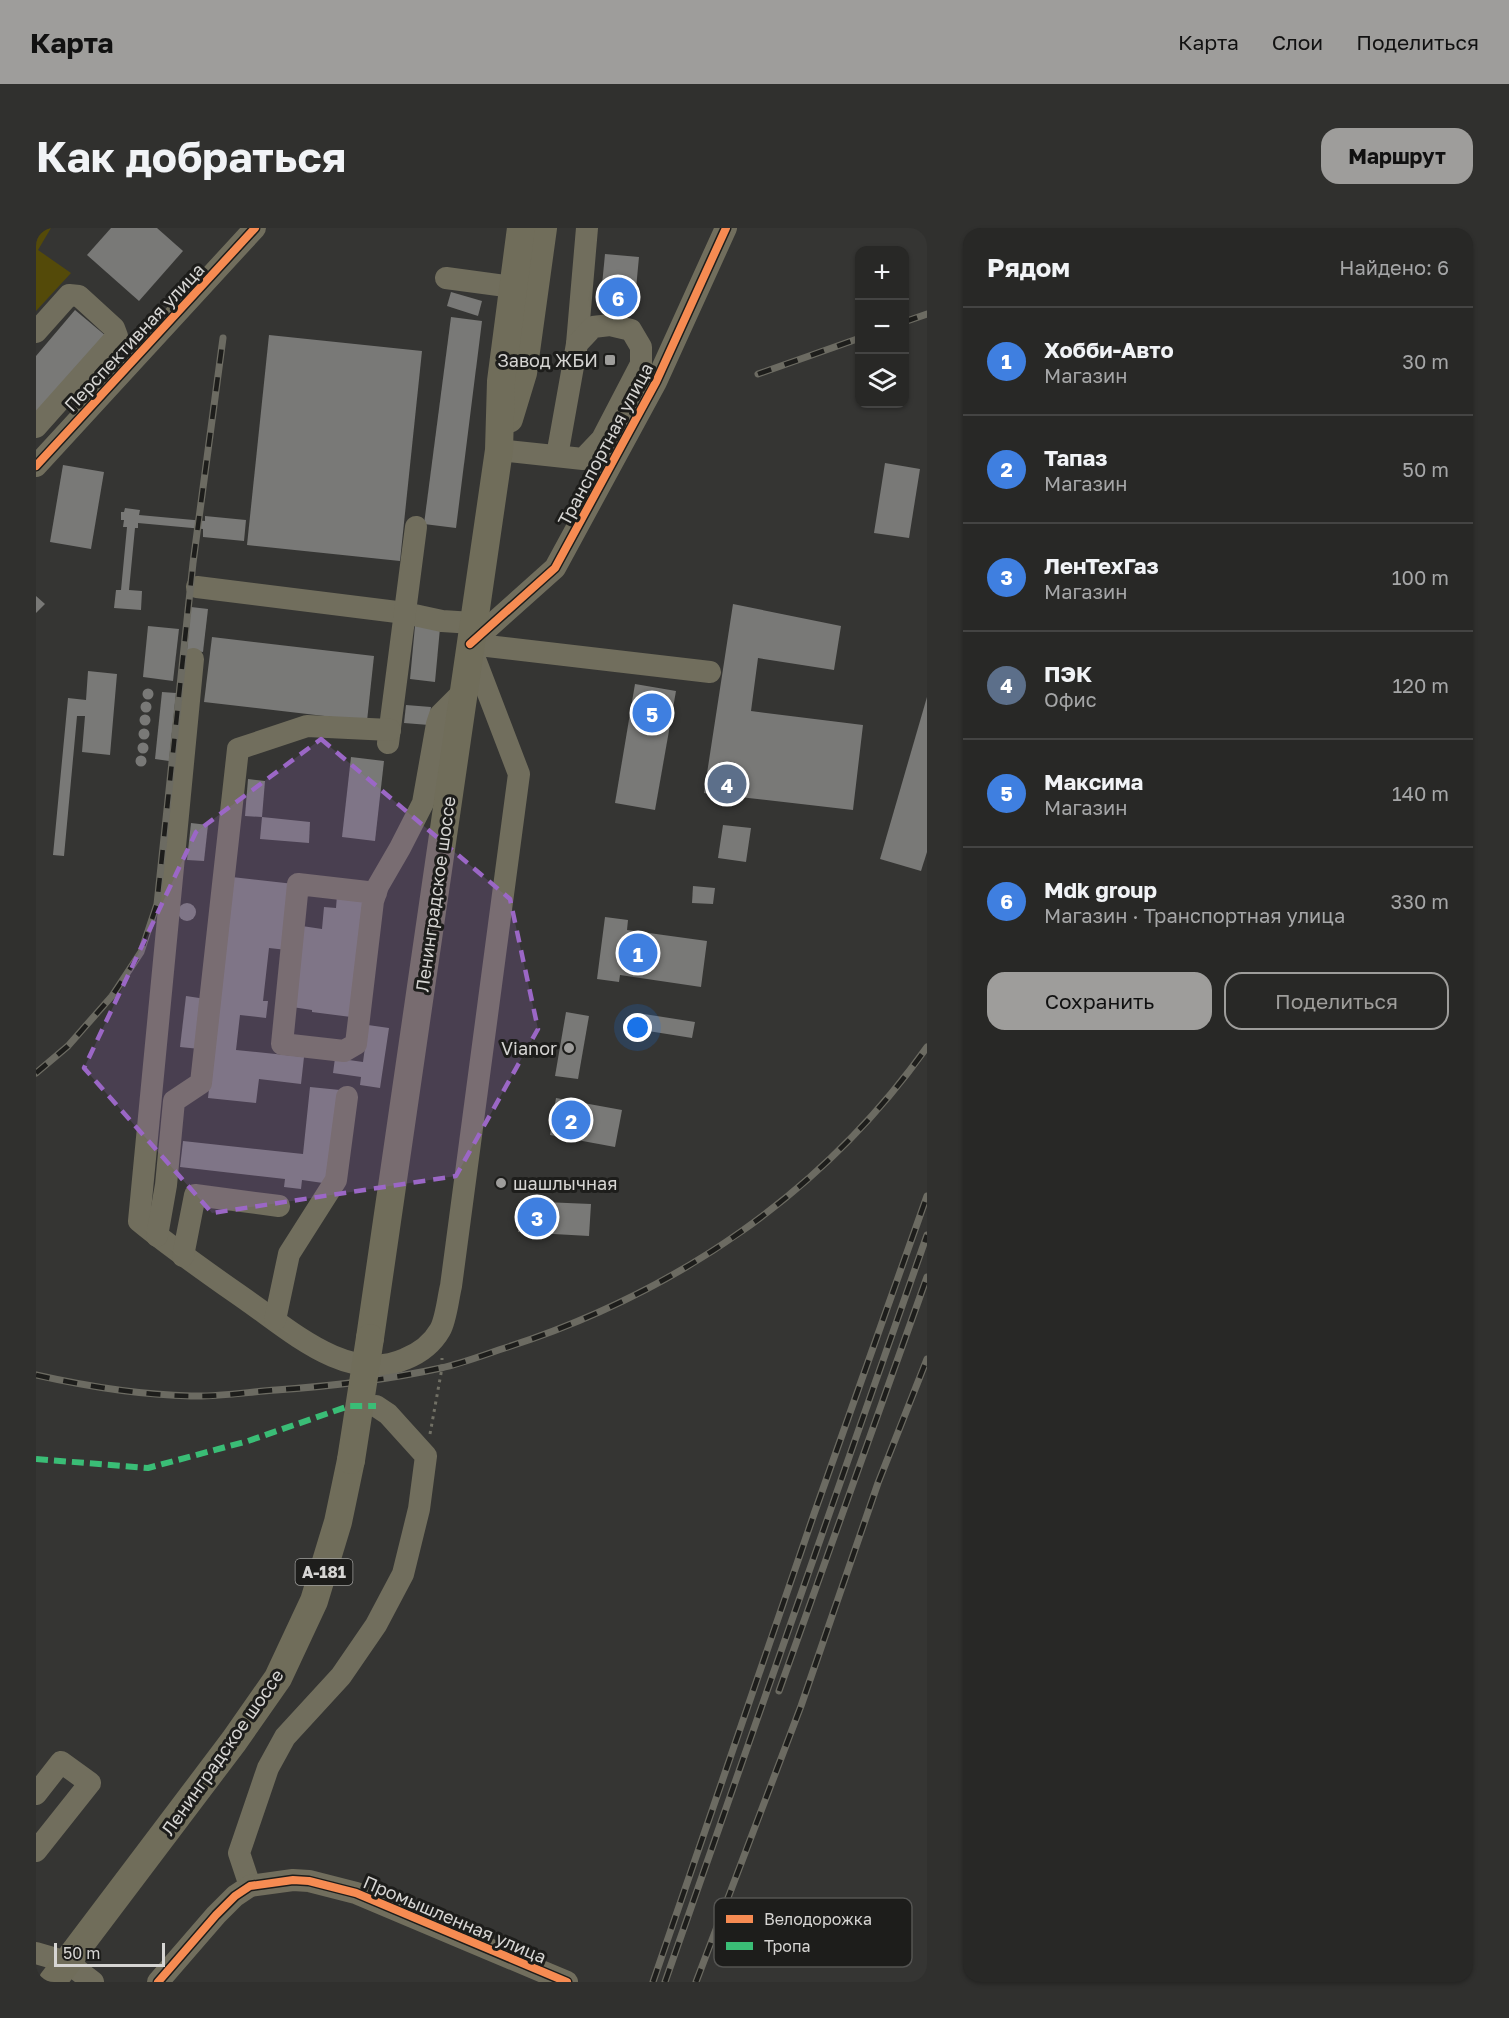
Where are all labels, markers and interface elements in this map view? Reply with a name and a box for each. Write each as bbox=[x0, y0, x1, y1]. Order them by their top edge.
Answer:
text: Карта bbox=[30, 26, 114, 59]
text: Карта bbox=[1178, 29, 1239, 55]
text: Слои bbox=[1272, 29, 1323, 55]
text: Поделиться bbox=[1356, 29, 1479, 55]
button: Маршрут bbox=[1321, 128, 1473, 184]
text: Как добраться bbox=[36, 131, 346, 181]
map controls bbox=[855, 246, 909, 408]
button: + bbox=[855, 246, 909, 300]
text: Рядом bbox=[987, 252, 1070, 283]
text: Найдено: 6 bbox=[1339, 255, 1449, 279]
street label: Перспективная улица bbox=[59, 258, 209, 416]
pin: 6 bbox=[598, 274, 638, 320]
button: − bbox=[855, 300, 909, 354]
text: Хобби-Авто bbox=[1044, 336, 1174, 363]
place label: Завод ЖБИ bbox=[497, 349, 598, 371]
text: 1 bbox=[1001, 349, 1012, 373]
text: 30 m bbox=[1402, 349, 1449, 373]
marker: Завод ЖБИ bbox=[603, 353, 617, 367]
button: layers bbox=[855, 354, 909, 408]
street label: Транспортная улица bbox=[553, 359, 657, 529]
text: Магазин bbox=[1044, 363, 1128, 387]
text: Тапаз bbox=[1044, 444, 1108, 471]
text: 2 bbox=[1000, 457, 1013, 481]
text: 50 m bbox=[1402, 457, 1449, 481]
text: Магазин bbox=[1044, 471, 1128, 495]
text: ЛенТехГаз bbox=[1044, 552, 1159, 579]
text: 3 bbox=[1000, 565, 1013, 589]
text: 100 m bbox=[1392, 565, 1449, 589]
text: Магазин bbox=[1044, 579, 1128, 603]
text: ПЭК bbox=[1044, 660, 1092, 687]
text: 4 bbox=[1000, 673, 1013, 697]
text: 120 m bbox=[1393, 673, 1449, 697]
text: Офис bbox=[1044, 687, 1097, 711]
pin: 5 bbox=[632, 690, 672, 736]
pin: 4 bbox=[708, 762, 746, 806]
text: Максима bbox=[1044, 768, 1143, 795]
text: 5 bbox=[1000, 781, 1013, 805]
text: 140 m bbox=[1392, 781, 1449, 805]
street label: Ленинградское шоссе bbox=[410, 795, 460, 993]
text: Магазин bbox=[1044, 795, 1128, 819]
text: Mdk group bbox=[1044, 876, 1157, 903]
text: 6 bbox=[1000, 889, 1013, 913]
text: 330 m bbox=[1391, 889, 1449, 913]
text: Магазин · Транспортная улица bbox=[1044, 903, 1345, 927]
pin: 1 bbox=[618, 930, 658, 976]
button: Сохранить bbox=[987, 972, 1212, 1030]
button: Поделиться bbox=[1224, 972, 1449, 1030]
your location bbox=[623, 1013, 652, 1042]
place label: Vianor bbox=[501, 1037, 557, 1059]
marker: Vianor bbox=[562, 1041, 576, 1055]
pin: 2 bbox=[552, 1098, 590, 1142]
place label: шашлычная bbox=[513, 1172, 617, 1194]
marker: шашлычная bbox=[494, 1176, 508, 1190]
pin: 3 bbox=[518, 1194, 556, 1240]
road number: А-181 bbox=[296, 1559, 352, 1585]
street label: Ленинградское шоссе bbox=[156, 1665, 288, 1839]
street label: Промышленная улица bbox=[360, 1870, 550, 1968]
legend bbox=[714, 1898, 912, 1967]
text: Велодорожка bbox=[764, 1909, 872, 1929]
text: Тропа bbox=[764, 1936, 811, 1956]
scale bar bbox=[54, 1940, 165, 1968]
text: 50 m bbox=[63, 1943, 100, 1963]

